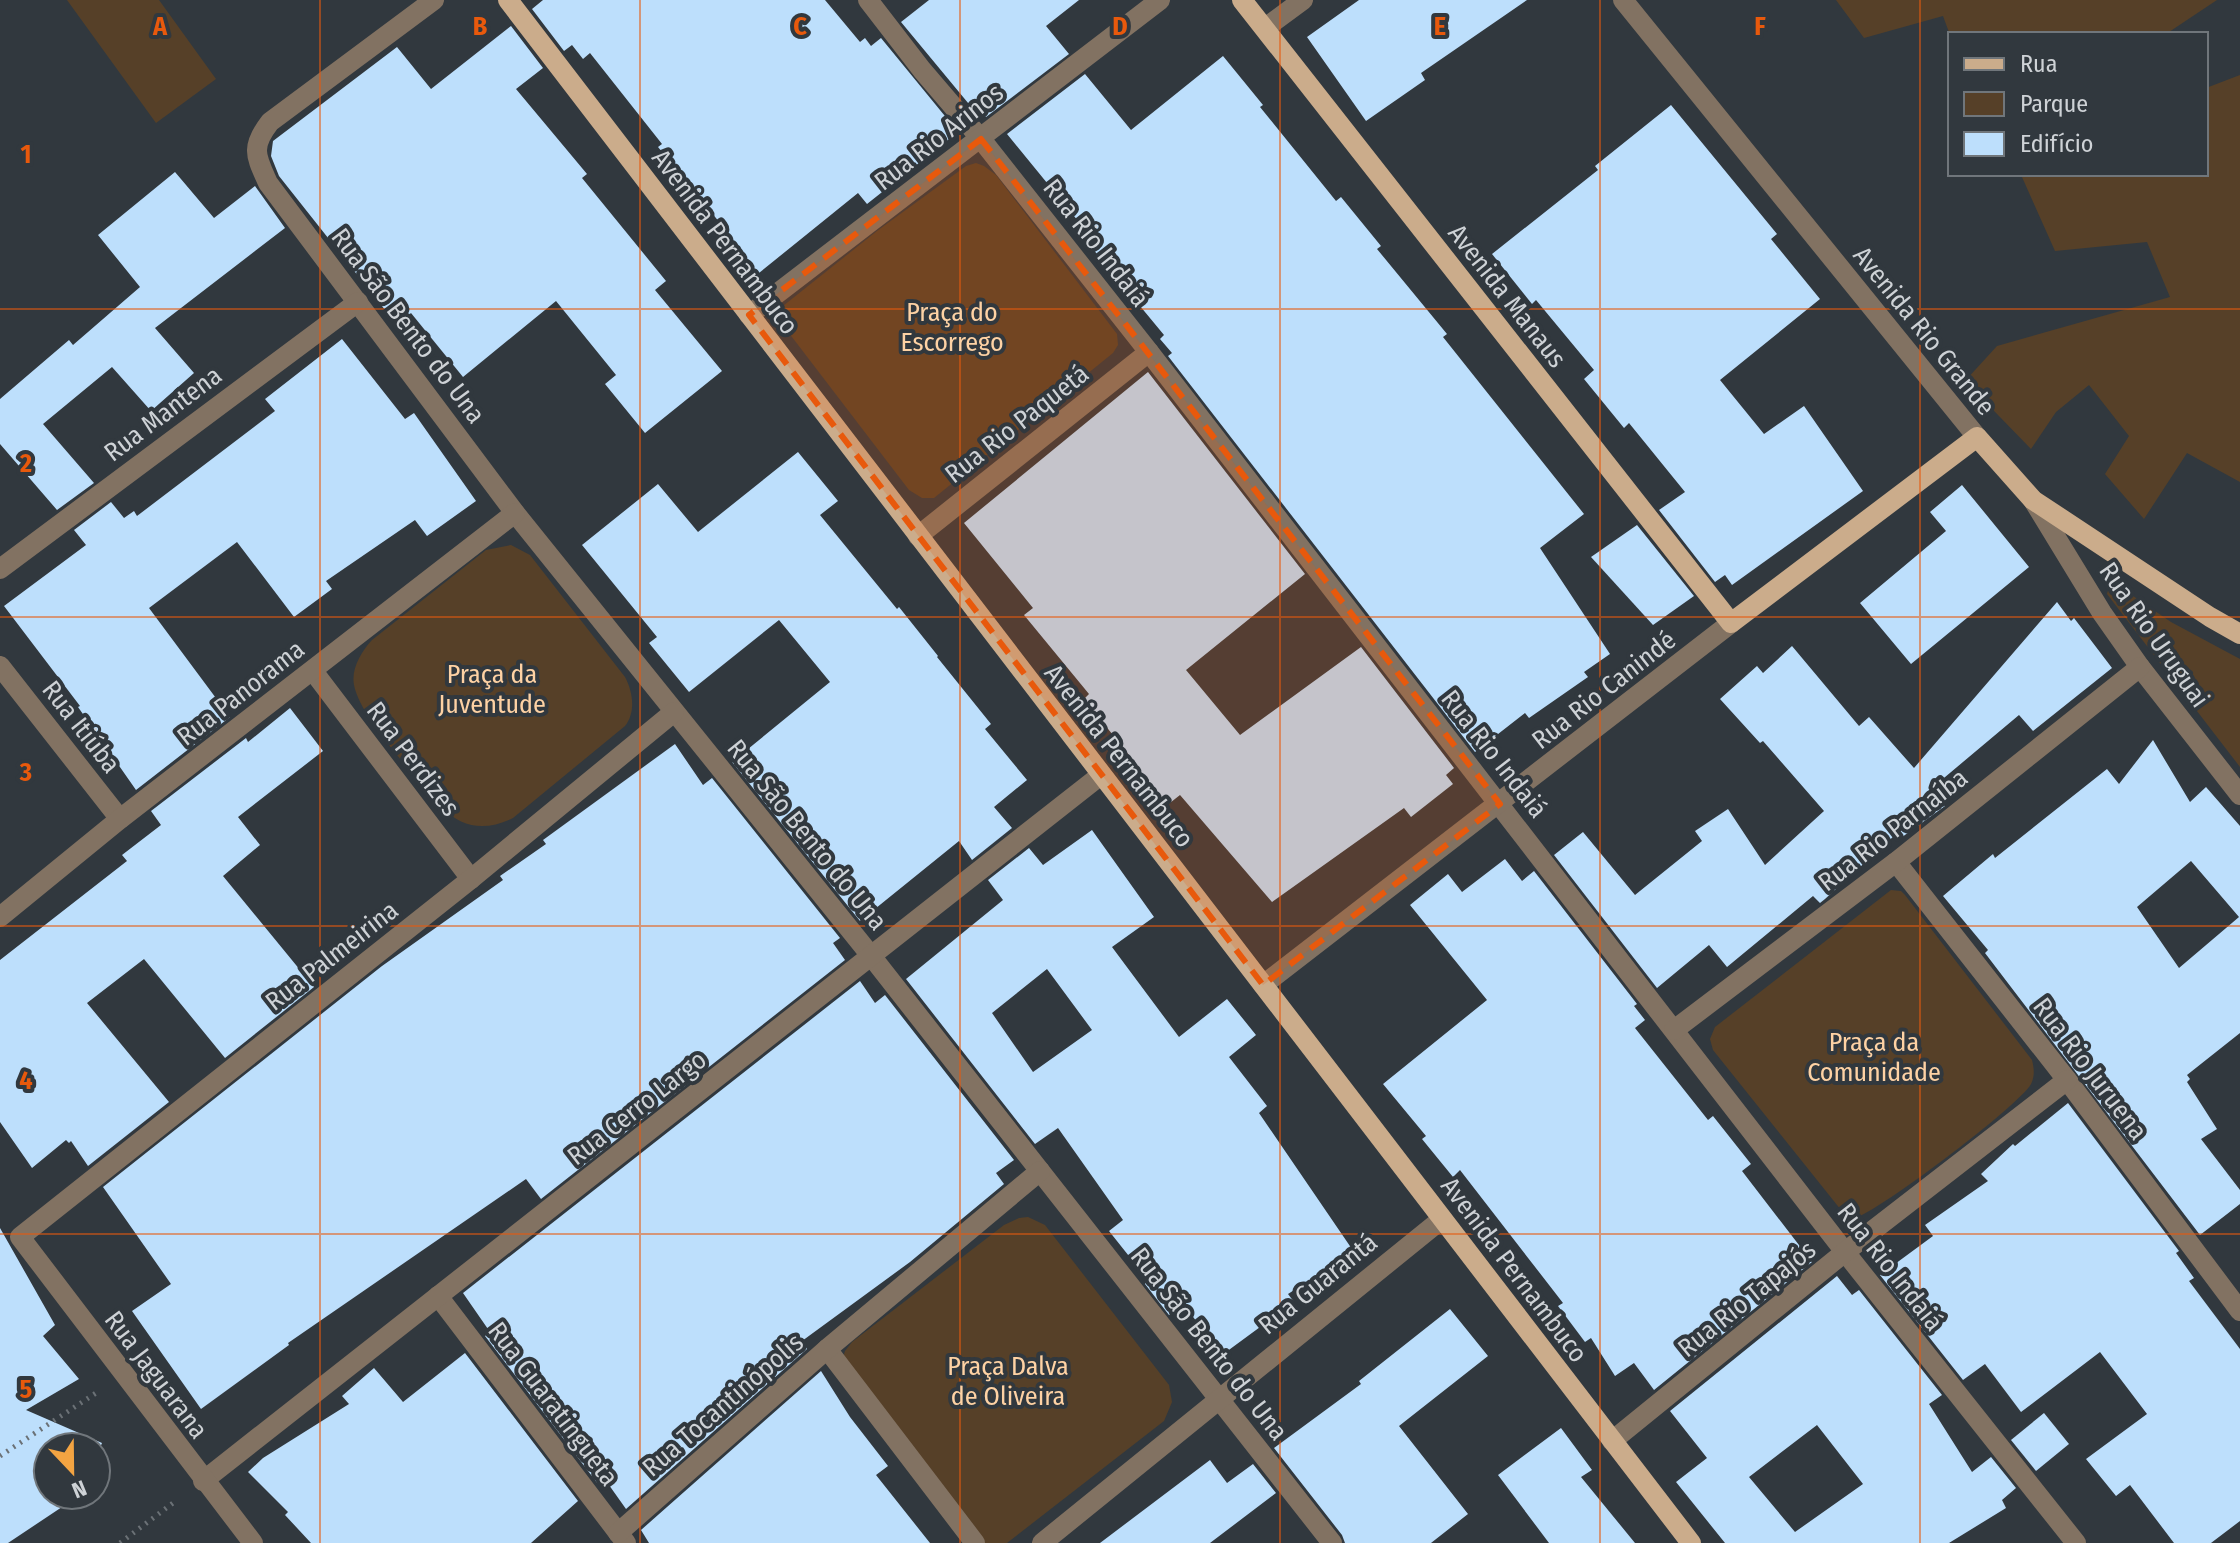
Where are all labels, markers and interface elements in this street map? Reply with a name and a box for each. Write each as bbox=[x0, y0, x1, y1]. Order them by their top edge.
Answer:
text: A bbox=[152, 11, 168, 42]
text: B bbox=[473, 11, 488, 42]
text: C bbox=[793, 11, 807, 42]
text: D bbox=[1112, 11, 1128, 42]
text: E bbox=[1434, 11, 1446, 42]
text: F bbox=[1754, 11, 1766, 42]
legend bbox=[1948, 32, 2208, 176]
text: Rua bbox=[2020, 50, 2057, 78]
street label: Rua Rio Arinos bbox=[868, 77, 1010, 197]
text: Parque bbox=[2020, 90, 2088, 118]
text: Edifício bbox=[2020, 130, 2093, 158]
text: 1 bbox=[21, 139, 32, 170]
street label: Avenida Pernambuco bbox=[645, 143, 805, 341]
street label: Rua Rio Indaiá bbox=[1037, 173, 1155, 313]
street label: Avenida Manaus bbox=[1441, 218, 1573, 374]
street label: Rua São Bento do Una bbox=[325, 222, 491, 430]
street label: Avenida Rio Grande bbox=[1847, 240, 2001, 422]
park label: Praça do Escorrego bbox=[900, 297, 1004, 358]
street label: Rua Rio Paquetá bbox=[939, 358, 1095, 490]
street label: Rua Mantena bbox=[98, 360, 228, 468]
text: 2 bbox=[19, 448, 32, 479]
street label: Rua Rio Uruguai bbox=[2093, 557, 2215, 713]
street label: Rua Rio Canindé bbox=[1526, 624, 1682, 756]
street label: Rua Panorama bbox=[171, 634, 311, 752]
street label: Avenida Pernambuco bbox=[1038, 658, 1200, 854]
park label: Praça da Juventude bbox=[438, 659, 546, 720]
street label: Rua Itiúba bbox=[35, 675, 127, 779]
street label: Rua Rio Indaiá bbox=[1435, 684, 1553, 824]
street label: Rua Perdizes bbox=[360, 696, 466, 822]
street label: Rua São Bento do Una bbox=[721, 733, 893, 937]
text: 3 bbox=[19, 757, 32, 788]
street label: Rua Rio Parnaíba bbox=[1812, 762, 1974, 898]
street label: Rua Palmeirina bbox=[260, 895, 404, 1017]
street label: Rua Rio Juruena bbox=[2027, 992, 2153, 1146]
park label: Praça da Comunidade bbox=[1807, 1027, 1941, 1088]
street label: Rua Cerro Largo bbox=[561, 1044, 713, 1172]
text: 4 bbox=[19, 1065, 33, 1096]
street label: Avenida Pernambuco bbox=[1434, 1171, 1594, 1369]
street label: Rua Rio Indaiá bbox=[1831, 1197, 1949, 1337]
street label: Rua Guarantá bbox=[1252, 1227, 1384, 1341]
street label: Rua Rio Tapajós bbox=[1672, 1234, 1822, 1364]
street label: Rua São Bento do Una bbox=[1124, 1241, 1294, 1447]
street label: Rua Jaguarana bbox=[98, 1305, 214, 1445]
street label: Rua Guaratingueta bbox=[481, 1316, 625, 1492]
street label: Rua Tocantinópolis bbox=[636, 1327, 810, 1483]
park label: Praça Dalva de Oliveira bbox=[947, 1351, 1069, 1412]
text: 5 bbox=[20, 1374, 33, 1405]
north arrow bbox=[32, 1431, 112, 1511]
text: N bbox=[68, 1474, 90, 1504]

